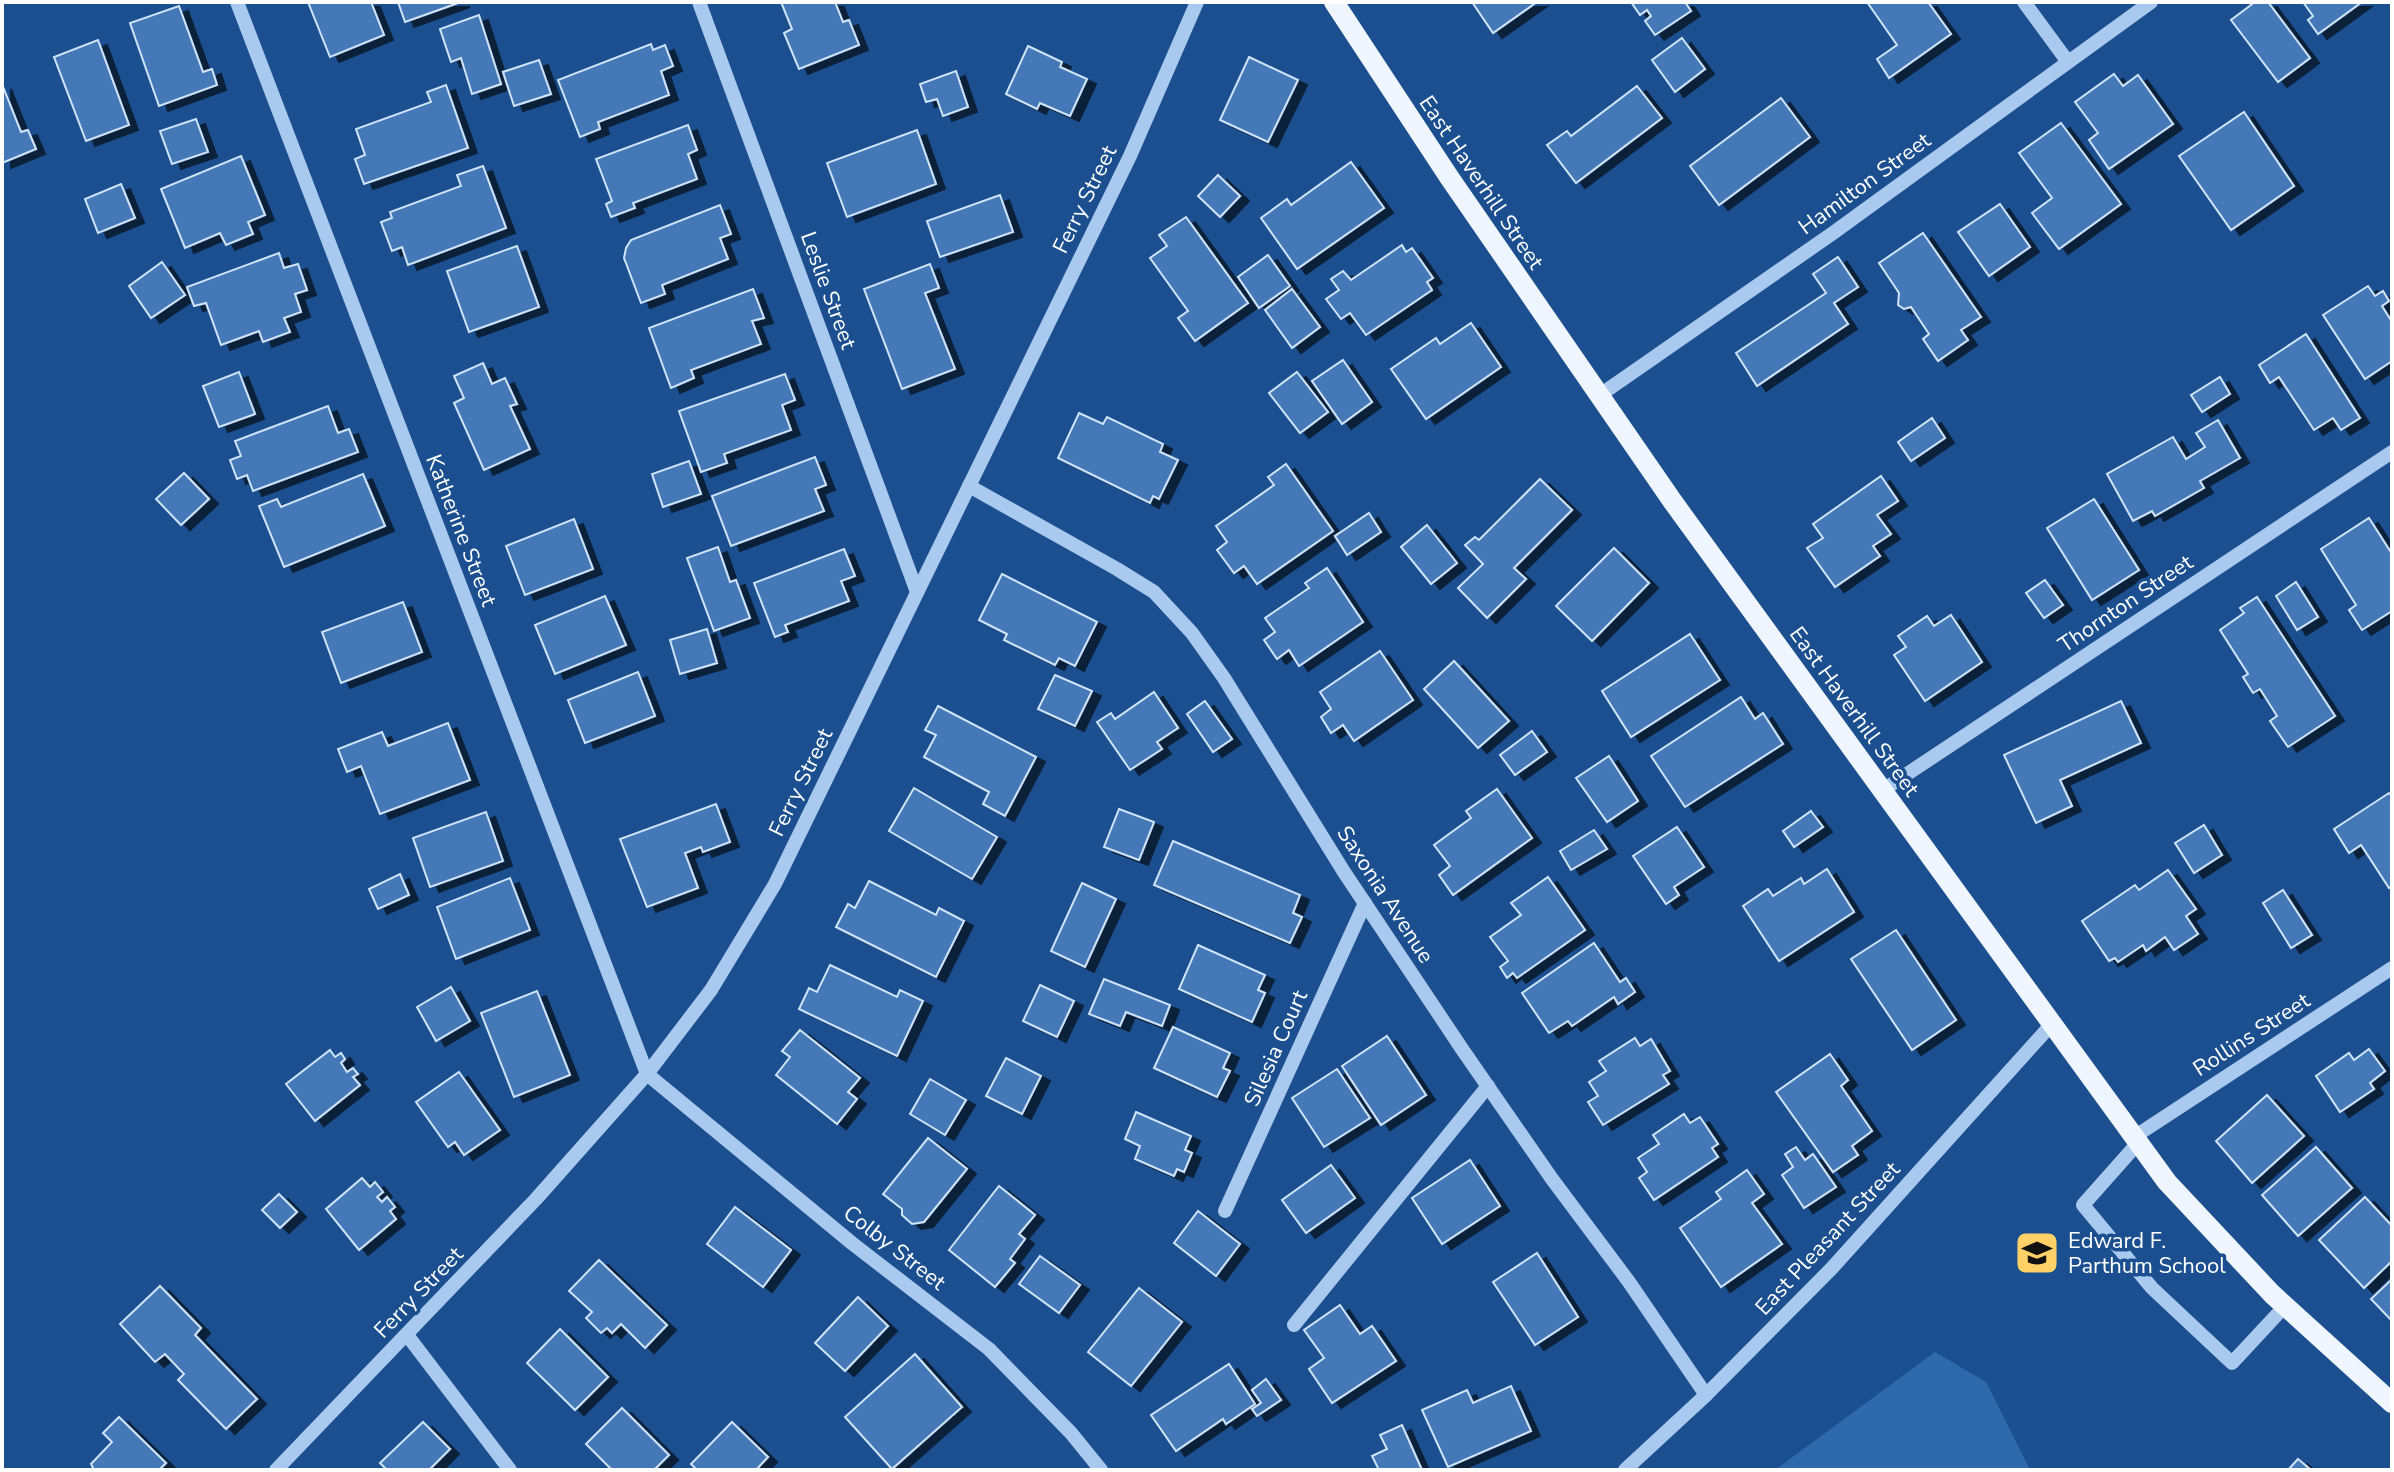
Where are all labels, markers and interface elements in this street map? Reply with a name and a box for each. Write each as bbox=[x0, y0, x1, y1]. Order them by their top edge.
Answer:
street label: East Haverhill Street bbox=[1412, 90, 1551, 276]
street label: Hamilton Street bbox=[1792, 125, 1937, 242]
street label: Ferry Street bbox=[1046, 140, 1124, 258]
street label: Leslie Street bbox=[793, 227, 863, 354]
street label: Katherine Street bbox=[418, 450, 504, 611]
street label: Thornton Street bbox=[2052, 548, 2199, 660]
street label: East Haverhill Street bbox=[1782, 620, 1926, 803]
street label: Ferry Street bbox=[762, 723, 840, 841]
street label: Saxonia Avenue bbox=[1329, 820, 1441, 969]
street label: Silesia Court bbox=[1237, 985, 1315, 1111]
street label: Rollins Street bbox=[2187, 986, 2316, 1084]
street label: East Pleasant Street bbox=[1749, 1155, 1907, 1322]
street label: Colby Street bbox=[837, 1198, 952, 1297]
place label: Edward F. Parthum School bbox=[2068, 1226, 2226, 1281]
school or university icon: Edward F. Parthum School bbox=[2013, 1229, 2061, 1277]
street label: Ferry Street bbox=[367, 1240, 470, 1345]

